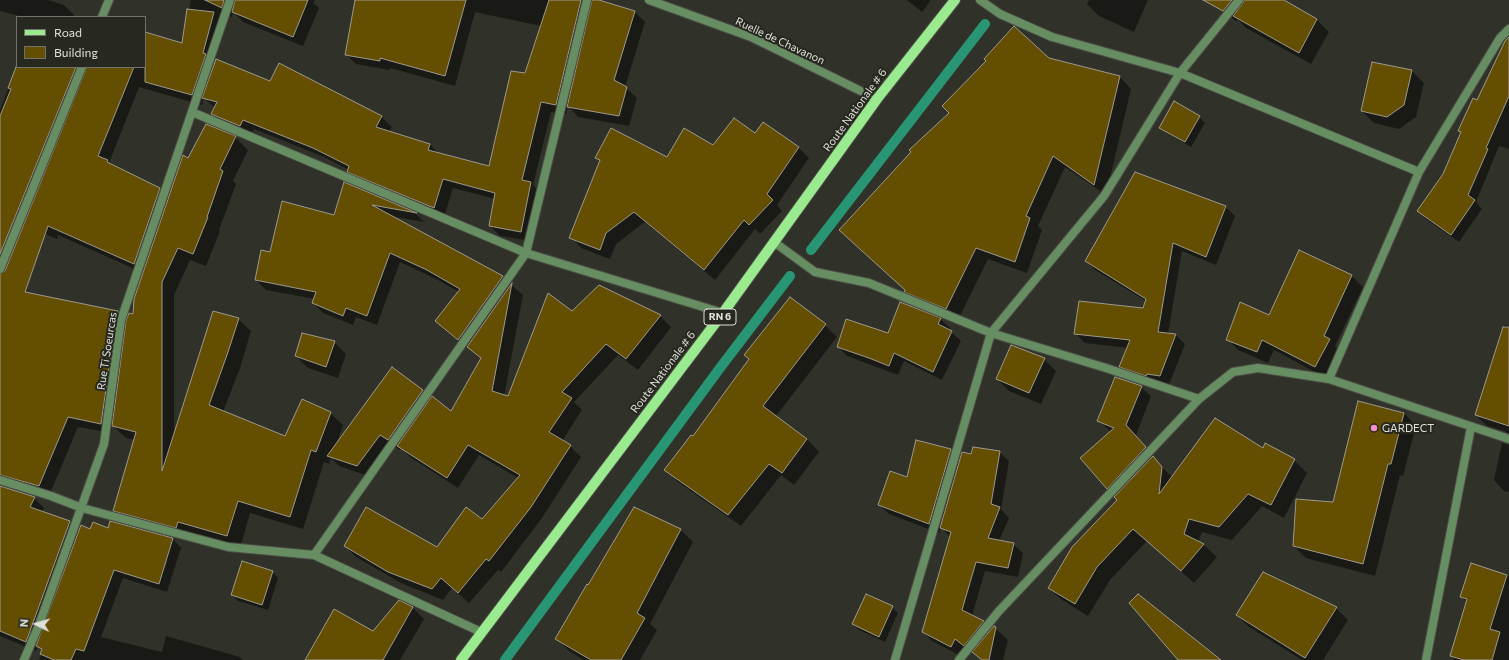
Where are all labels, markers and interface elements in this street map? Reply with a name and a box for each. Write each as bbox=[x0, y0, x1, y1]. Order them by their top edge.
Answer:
street label: Ruelle de Chavanon bbox=[733, 15, 827, 67]
legend bbox=[16, 16, 146, 68]
text: Road bbox=[54, 25, 82, 39]
text: Building bbox=[54, 45, 98, 59]
street label: Route Nationale # 6 bbox=[821, 66, 889, 154]
road number: RN 6 bbox=[704, 309, 736, 325]
street label: Rue Ti Soeurcas bbox=[94, 311, 120, 391]
street label: Route Nationale # 6 bbox=[628, 328, 698, 416]
place label: GARDECT bbox=[1382, 421, 1434, 435]
marker: GARDECT bbox=[1369, 423, 1379, 433]
north arrow bbox=[16, 604, 56, 644]
text: N bbox=[17, 618, 30, 628]

